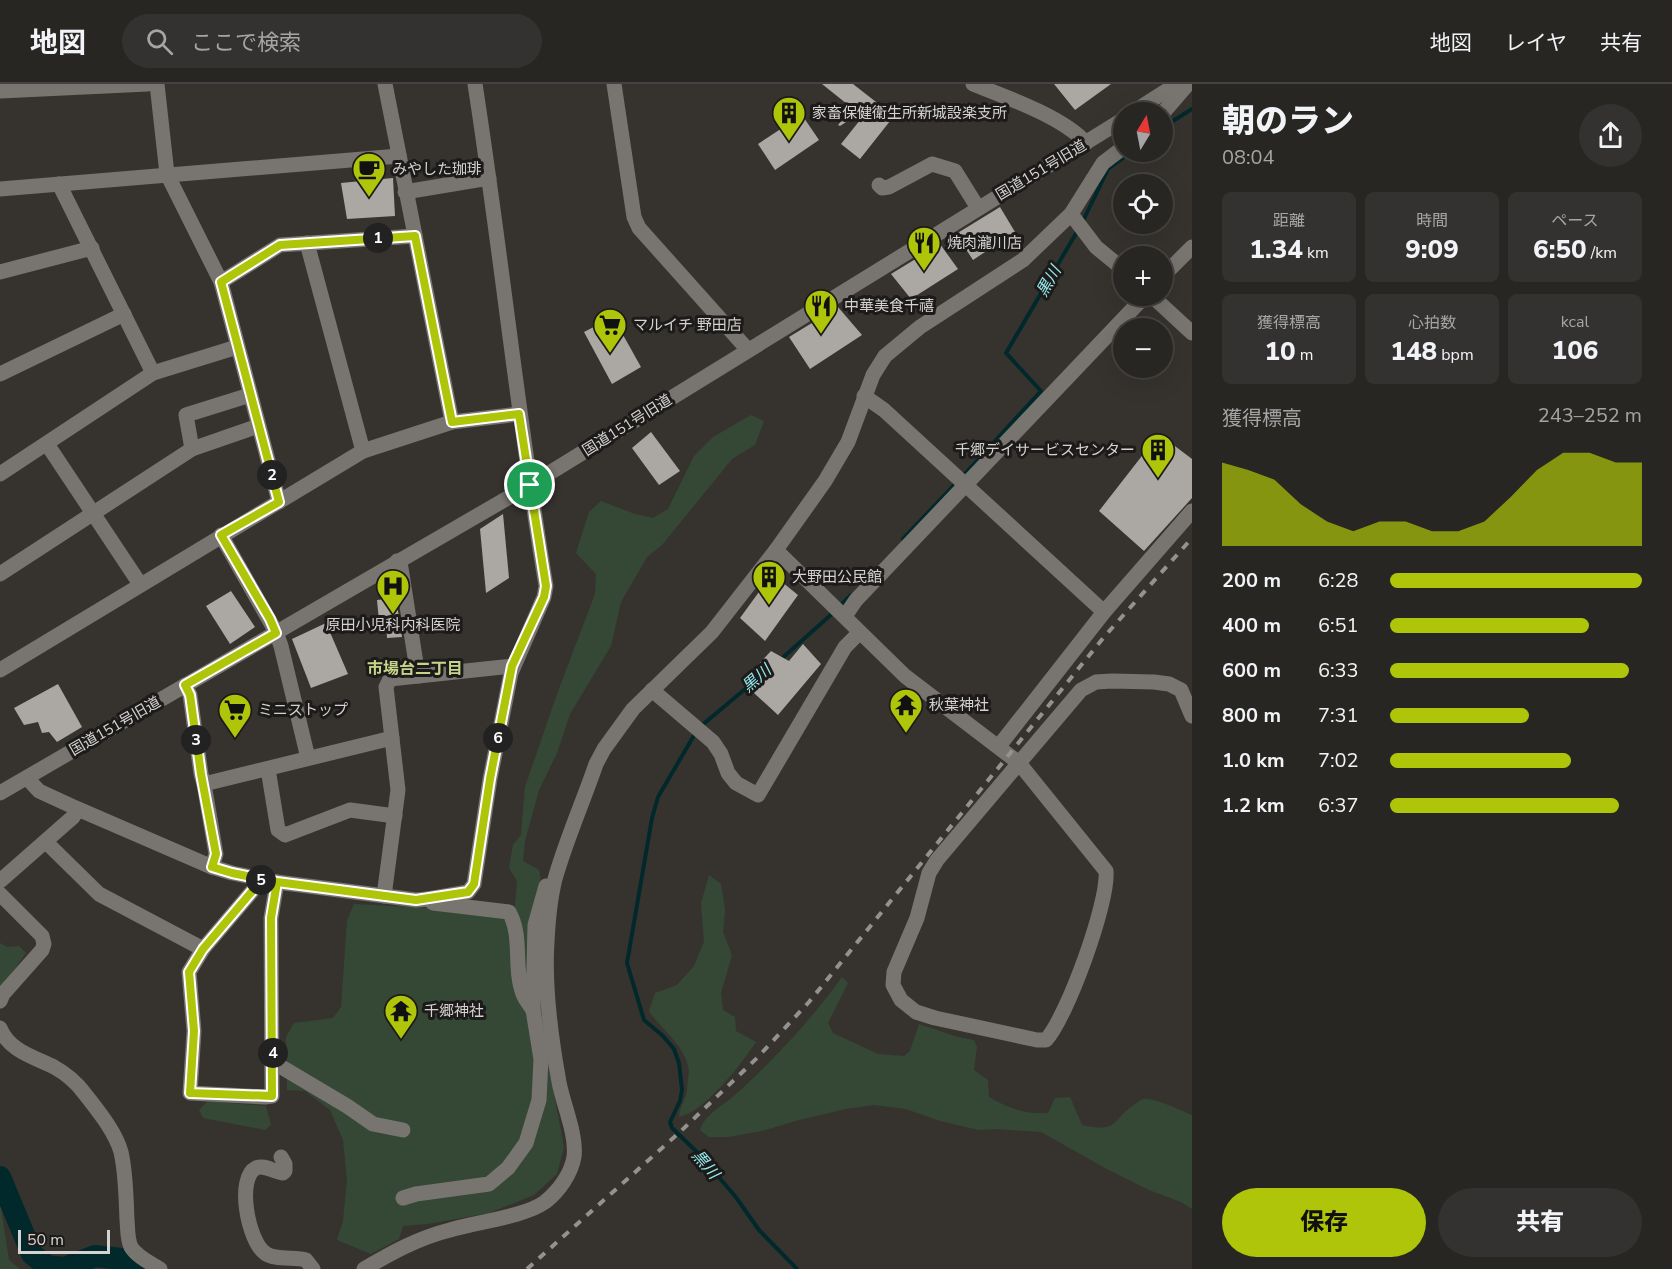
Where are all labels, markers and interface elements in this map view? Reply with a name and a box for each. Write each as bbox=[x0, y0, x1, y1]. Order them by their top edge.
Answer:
search box bbox=[122, 14, 542, 68]
text: 地図 bbox=[30, 24, 86, 62]
icon: search bbox=[143, 25, 176, 58]
text: ここで検索 bbox=[191, 28, 301, 58]
text: 地図 bbox=[1430, 29, 1472, 57]
text: レイヤ bbox=[1505, 29, 1567, 57]
text: 共有 bbox=[1600, 29, 1642, 57]
building icon: 家畜保健衛生所新城設楽支所 bbox=[771, 95, 807, 142]
text: 朝のラン bbox=[1222, 99, 1354, 144]
north arrow bbox=[1113, 102, 1173, 162]
map controls bbox=[1113, 102, 1173, 378]
place label: 家畜保健衛生所新城設楽支所 bbox=[812, 103, 1007, 123]
button: share bbox=[1579, 104, 1642, 167]
street label: 国道151号旧道 bbox=[992, 135, 1090, 205]
text: 08:04 bbox=[1222, 144, 1275, 171]
cafe icon: みやした珈琲 bbox=[351, 151, 387, 198]
place label: みやした珈琲 bbox=[392, 159, 482, 179]
button: locate bbox=[1113, 174, 1173, 234]
text: 距離 bbox=[1273, 210, 1305, 232]
text: 時間 bbox=[1416, 210, 1448, 232]
text: ペース bbox=[1551, 210, 1599, 232]
pin: 1 bbox=[363, 223, 393, 253]
restaurant icon: 焼肉瀧川店 bbox=[906, 225, 942, 272]
text: 1 bbox=[373, 227, 383, 249]
text: 1.34 bbox=[1249, 232, 1303, 267]
text: 9:09 bbox=[1405, 232, 1459, 267]
text: 6:50 bbox=[1533, 232, 1587, 267]
place label: 焼肉瀧川店 bbox=[947, 233, 1022, 253]
text: km bbox=[1303, 242, 1329, 264]
text: /km bbox=[1587, 242, 1617, 264]
button: + bbox=[1113, 246, 1173, 306]
water label: 黒川 bbox=[1031, 260, 1067, 301]
restaurant icon: 中華美食千禧 bbox=[803, 288, 839, 335]
place label: 中華美食千禧 bbox=[844, 296, 934, 316]
supermarket icon: マルイチ 野田店 bbox=[592, 307, 628, 354]
text: kcal bbox=[1561, 311, 1589, 333]
text: 獲得標高 bbox=[1257, 312, 1321, 334]
text: 心拍数 bbox=[1408, 312, 1456, 334]
place label: マルイチ 野田店 bbox=[633, 315, 742, 335]
button: − bbox=[1113, 318, 1173, 378]
text: 106 bbox=[1552, 333, 1598, 368]
text: 10 bbox=[1264, 334, 1296, 369]
text: 148 bbox=[1390, 334, 1437, 369]
text: m bbox=[1296, 344, 1314, 366]
text: bpm bbox=[1437, 344, 1474, 366]
street label: 国道151号旧道 bbox=[578, 389, 676, 461]
text: 243–252 m bbox=[1538, 402, 1642, 429]
text: 獲得標高 bbox=[1222, 405, 1302, 432]
building icon: 千郷デイサービスセンター bbox=[1140, 432, 1176, 479]
place label: 千郷デイサービスセンター bbox=[955, 440, 1135, 460]
pin bbox=[504, 459, 555, 510]
pin: 2 bbox=[257, 460, 287, 490]
text: 2 bbox=[267, 464, 277, 486]
icon: arrive bbox=[513, 468, 546, 501]
building icon: 大野田公民館 bbox=[751, 559, 787, 606]
place label: 大野田公民館 bbox=[792, 567, 882, 587]
text: 200 m bbox=[1222, 567, 1281, 594]
text: 6:28 bbox=[1318, 567, 1359, 594]
hospital icon: 原田小児科内科医院 bbox=[375, 568, 411, 615]
text: 400 m bbox=[1222, 612, 1281, 639]
text: 6:51 bbox=[1318, 612, 1359, 639]
place label: 原田小児科内科医院 bbox=[325, 615, 461, 635]
text: 600 m bbox=[1222, 657, 1281, 684]
text: 6:33 bbox=[1318, 657, 1359, 684]
district label: 市場台二丁目 bbox=[367, 658, 463, 680]
water label: 黒川 bbox=[737, 659, 777, 698]
temple icon: 秋葉神社 bbox=[888, 687, 924, 734]
street label: 国道151号旧道 bbox=[66, 692, 164, 760]
supermarket icon: ミニストップ bbox=[217, 692, 253, 739]
place label: 秋葉神社 bbox=[929, 695, 989, 715]
place label: ミニストップ bbox=[258, 700, 348, 720]
text: 800 m bbox=[1222, 702, 1281, 729]
text: 7:31 bbox=[1318, 702, 1359, 729]
pin: 6 bbox=[483, 723, 513, 753]
pin: 3 bbox=[181, 725, 211, 755]
text: 6 bbox=[493, 727, 503, 749]
text: 3 bbox=[191, 729, 201, 751]
text: 1.0 km bbox=[1222, 747, 1285, 774]
text: 7:02 bbox=[1318, 747, 1359, 774]
text: 1.2 km bbox=[1222, 792, 1285, 819]
text: 6:37 bbox=[1318, 792, 1359, 819]
pin: 5 bbox=[246, 865, 276, 895]
text: 5 bbox=[256, 869, 266, 891]
temple icon: 千郷神社 bbox=[383, 993, 419, 1040]
place label: 千郷神社 bbox=[424, 1001, 484, 1021]
pin: 4 bbox=[258, 1038, 288, 1068]
text: 4 bbox=[268, 1042, 278, 1064]
water label: 黒川 bbox=[687, 1145, 725, 1185]
button: 保存 bbox=[1222, 1188, 1426, 1257]
button: 共有 bbox=[1438, 1188, 1642, 1257]
scale bar bbox=[18, 1227, 110, 1254]
text: 50 m bbox=[27, 1229, 64, 1251]

